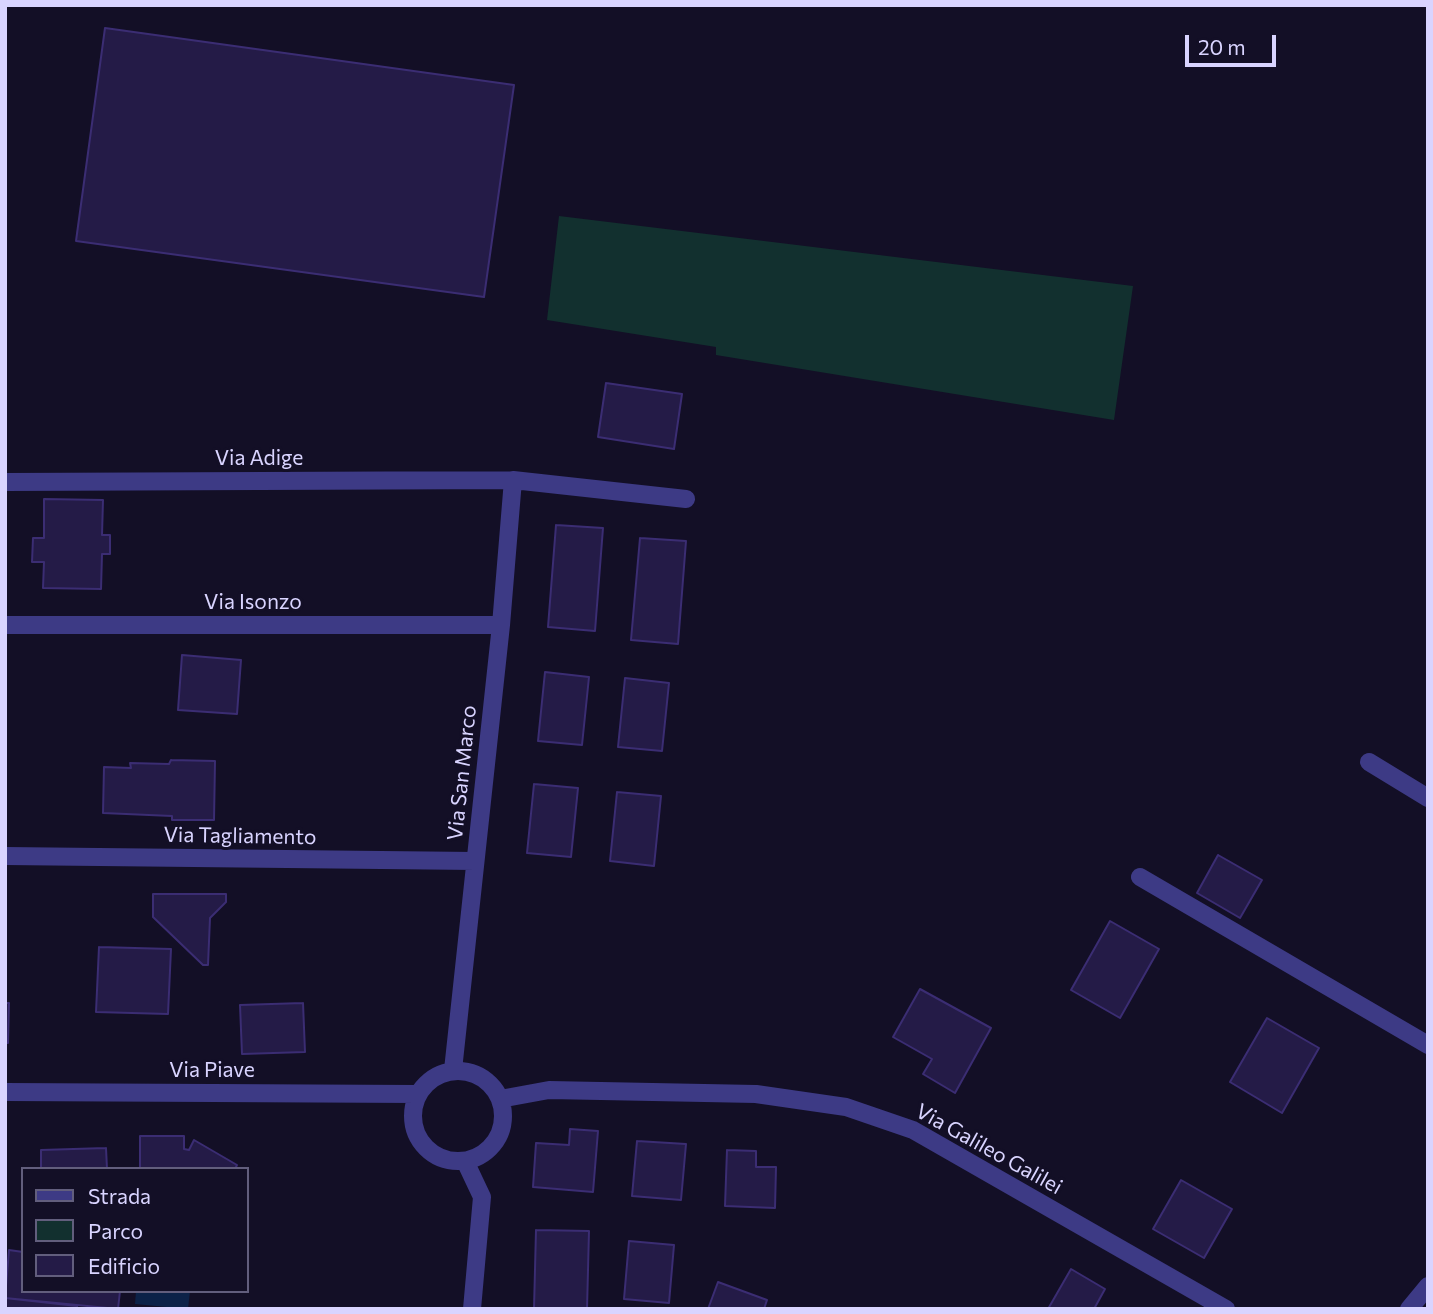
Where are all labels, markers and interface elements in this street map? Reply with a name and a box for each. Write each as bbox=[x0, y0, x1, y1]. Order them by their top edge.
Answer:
scale bar bbox=[1188, 21, 1279, 65]
text: 20 m bbox=[1198, 34, 1246, 59]
street label: Via Adige bbox=[215, 445, 303, 471]
street label: Via Isonzo bbox=[204, 589, 302, 615]
street label: Via San Marco bbox=[442, 704, 482, 842]
street label: Via Tagliamento bbox=[163, 822, 317, 850]
street label: Via Piave bbox=[169, 1057, 255, 1083]
street label: Via Galileo Galilei bbox=[911, 1098, 1067, 1200]
legend bbox=[21, 1167, 248, 1293]
text: Strada bbox=[88, 1183, 151, 1208]
text: Parco bbox=[88, 1218, 143, 1243]
text: Edificio bbox=[88, 1253, 160, 1278]

